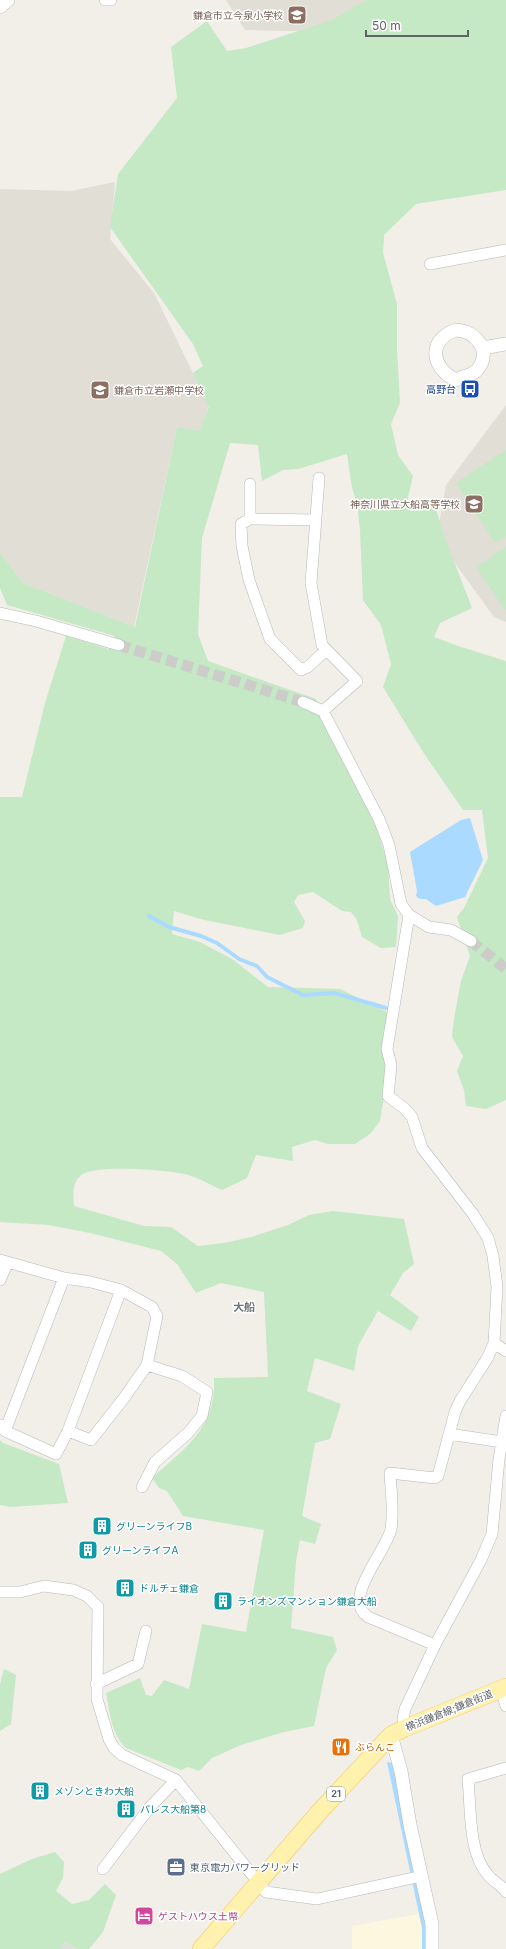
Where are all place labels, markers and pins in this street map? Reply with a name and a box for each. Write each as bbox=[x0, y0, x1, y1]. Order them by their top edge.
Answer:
school or university icon: 鎌倉市立今泉小学校 bbox=[286, 4, 308, 26]
place label: 鎌倉市立今泉小学校 bbox=[193, 9, 283, 21]
bus stop icon: 高野台 bbox=[459, 378, 481, 400]
school or university icon: 鎌倉市立岩瀬中学校 bbox=[89, 379, 111, 401]
place label: 高野台 bbox=[426, 383, 456, 395]
place label: 鎌倉市立岩瀬中学校 bbox=[114, 384, 204, 396]
school or university icon: 神奈川県立大船高等学校 bbox=[463, 493, 485, 515]
place label: 神奈川県立大船高等学校 bbox=[350, 498, 460, 510]
building icon: グリーンライフB bbox=[91, 1515, 113, 1537]
place label: グリーンライフB bbox=[116, 1520, 192, 1532]
building icon: グリーンライフA bbox=[77, 1539, 99, 1561]
place label: グリーンライフA bbox=[102, 1544, 178, 1556]
building icon: ドルチェ鎌倉 bbox=[114, 1577, 136, 1599]
place label: ドルチェ鎌倉 bbox=[139, 1582, 199, 1594]
building icon: ライオンズマンション鎌倉大船 bbox=[212, 1590, 234, 1612]
place label: ライオンズマンション鎌倉大船 bbox=[237, 1595, 377, 1607]
restaurant icon: ぶらんこ bbox=[330, 1736, 352, 1758]
place label: ぶらんこ bbox=[355, 1741, 395, 1753]
building icon: メゾンときわ大船 bbox=[29, 1780, 51, 1802]
place label: メゾンときわ大船 bbox=[54, 1785, 134, 1797]
building icon: パレス大船第8 bbox=[115, 1798, 137, 1820]
place label: パレス大船第8 bbox=[140, 1803, 206, 1815]
office icon: 東京電力パワーグリッド bbox=[165, 1856, 187, 1878]
place label: 東京電力パワーグリッド bbox=[190, 1861, 300, 1873]
hotel icon: ゲストハウス土幣 bbox=[133, 1905, 155, 1927]
place label: ゲストハウス土幣 bbox=[158, 1910, 238, 1922]

